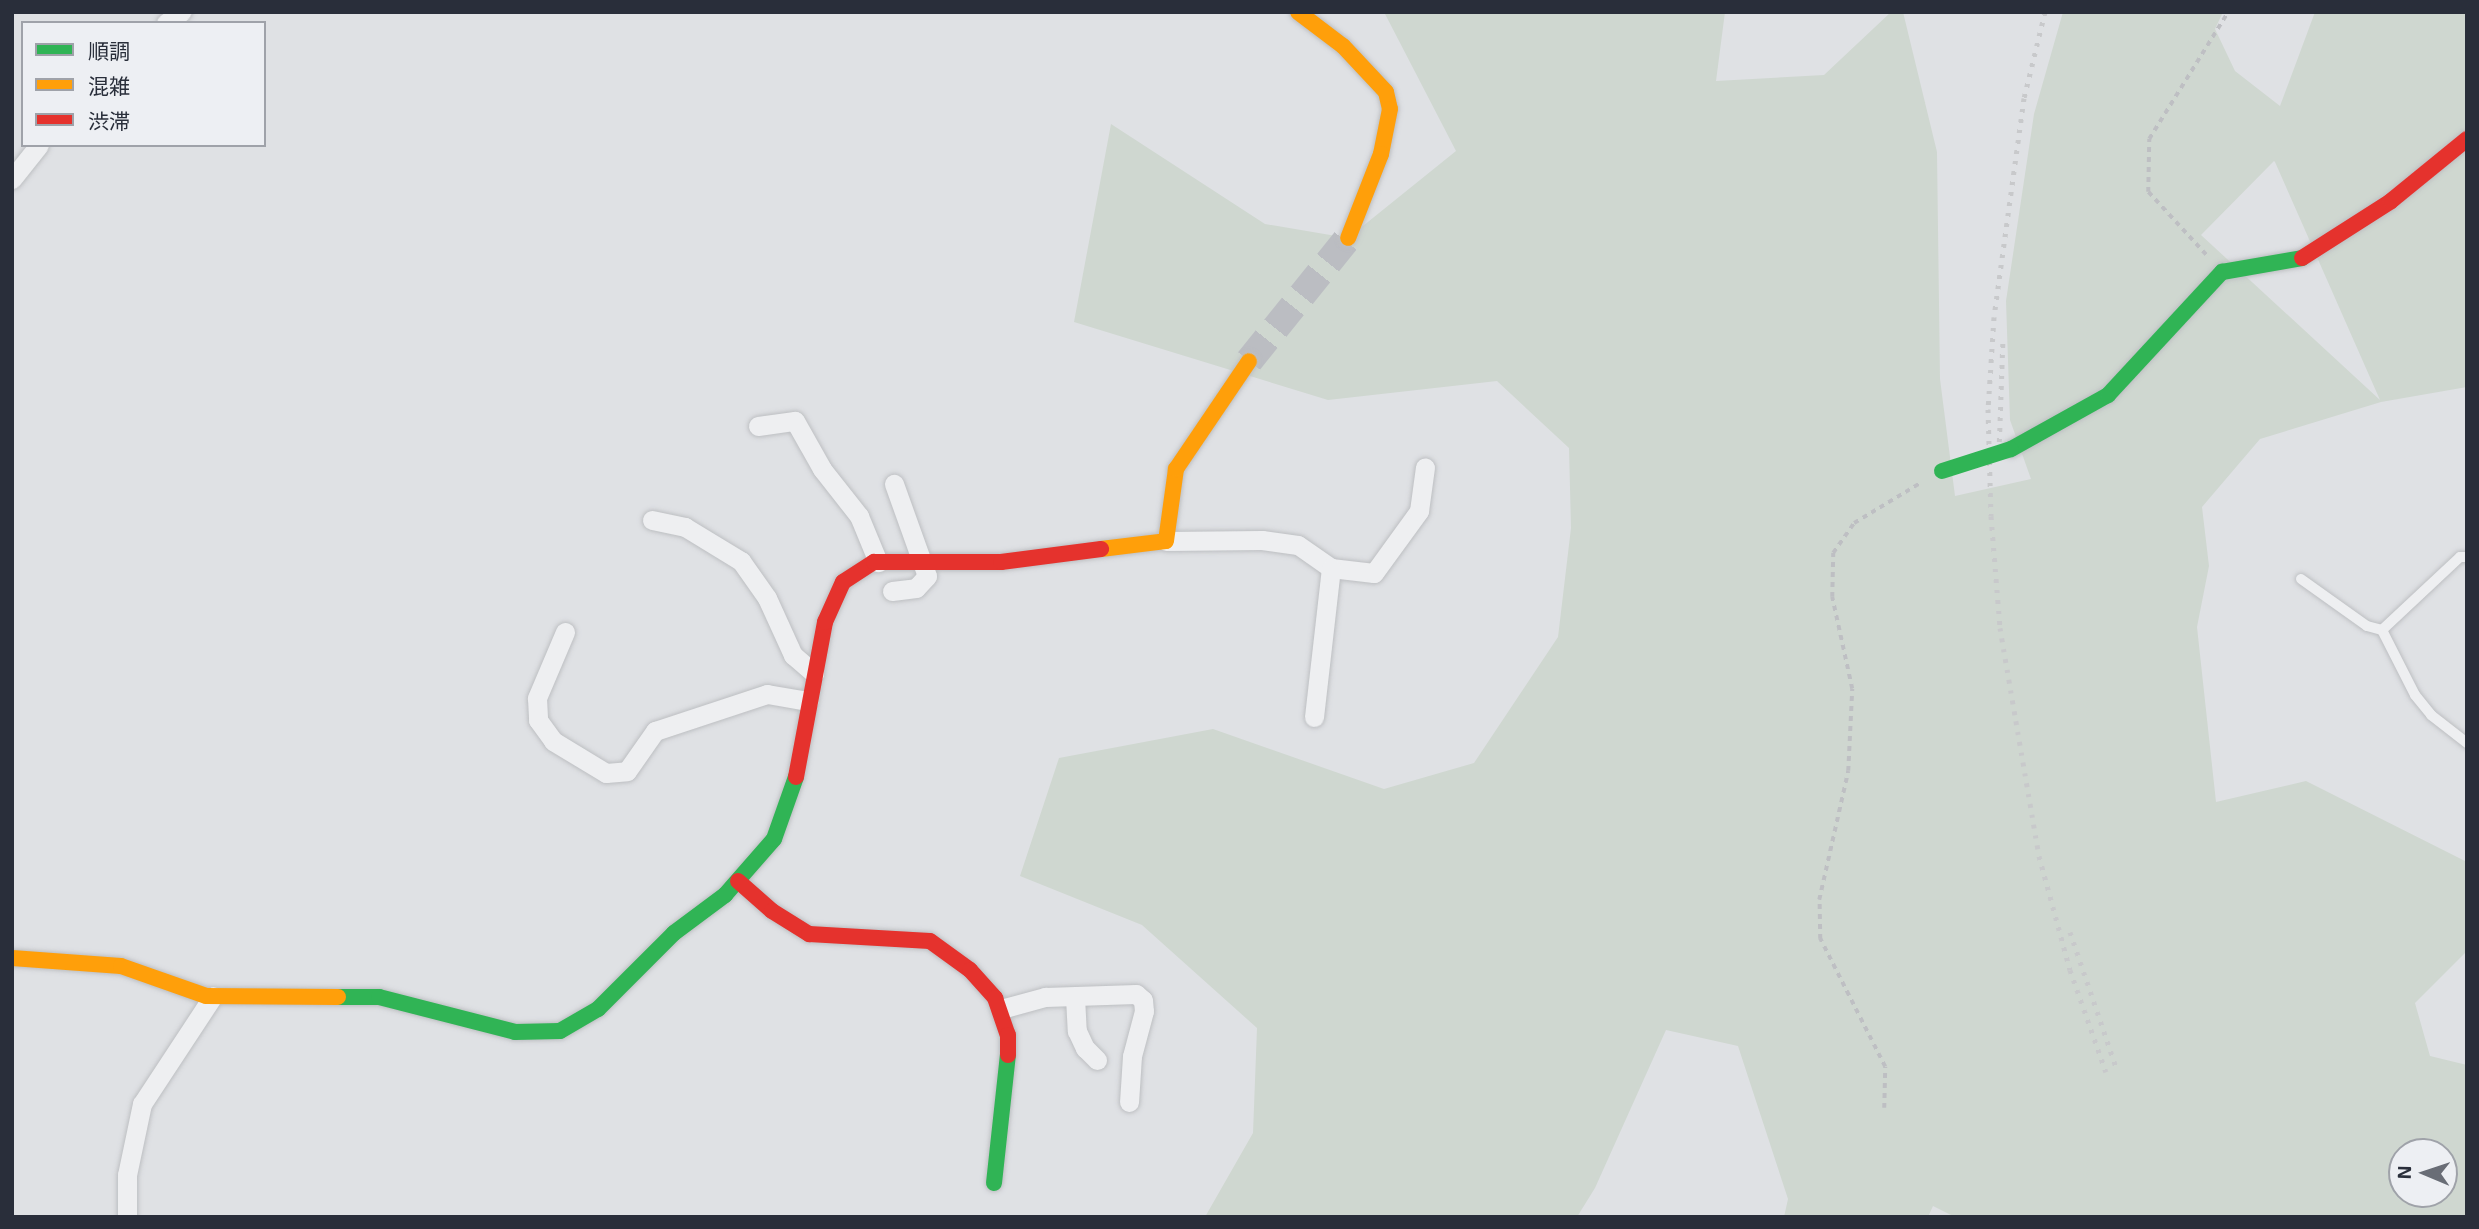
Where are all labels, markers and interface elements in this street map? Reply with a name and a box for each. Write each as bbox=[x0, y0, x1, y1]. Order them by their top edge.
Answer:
legend bbox=[21, 21, 266, 147]
text: 順調 bbox=[88, 38, 130, 63]
text: 混雑 bbox=[88, 73, 130, 98]
text: 渋滞 bbox=[88, 108, 130, 133]
north arrow bbox=[2388, 1138, 2458, 1208]
text: N bbox=[2392, 1165, 2415, 1180]

